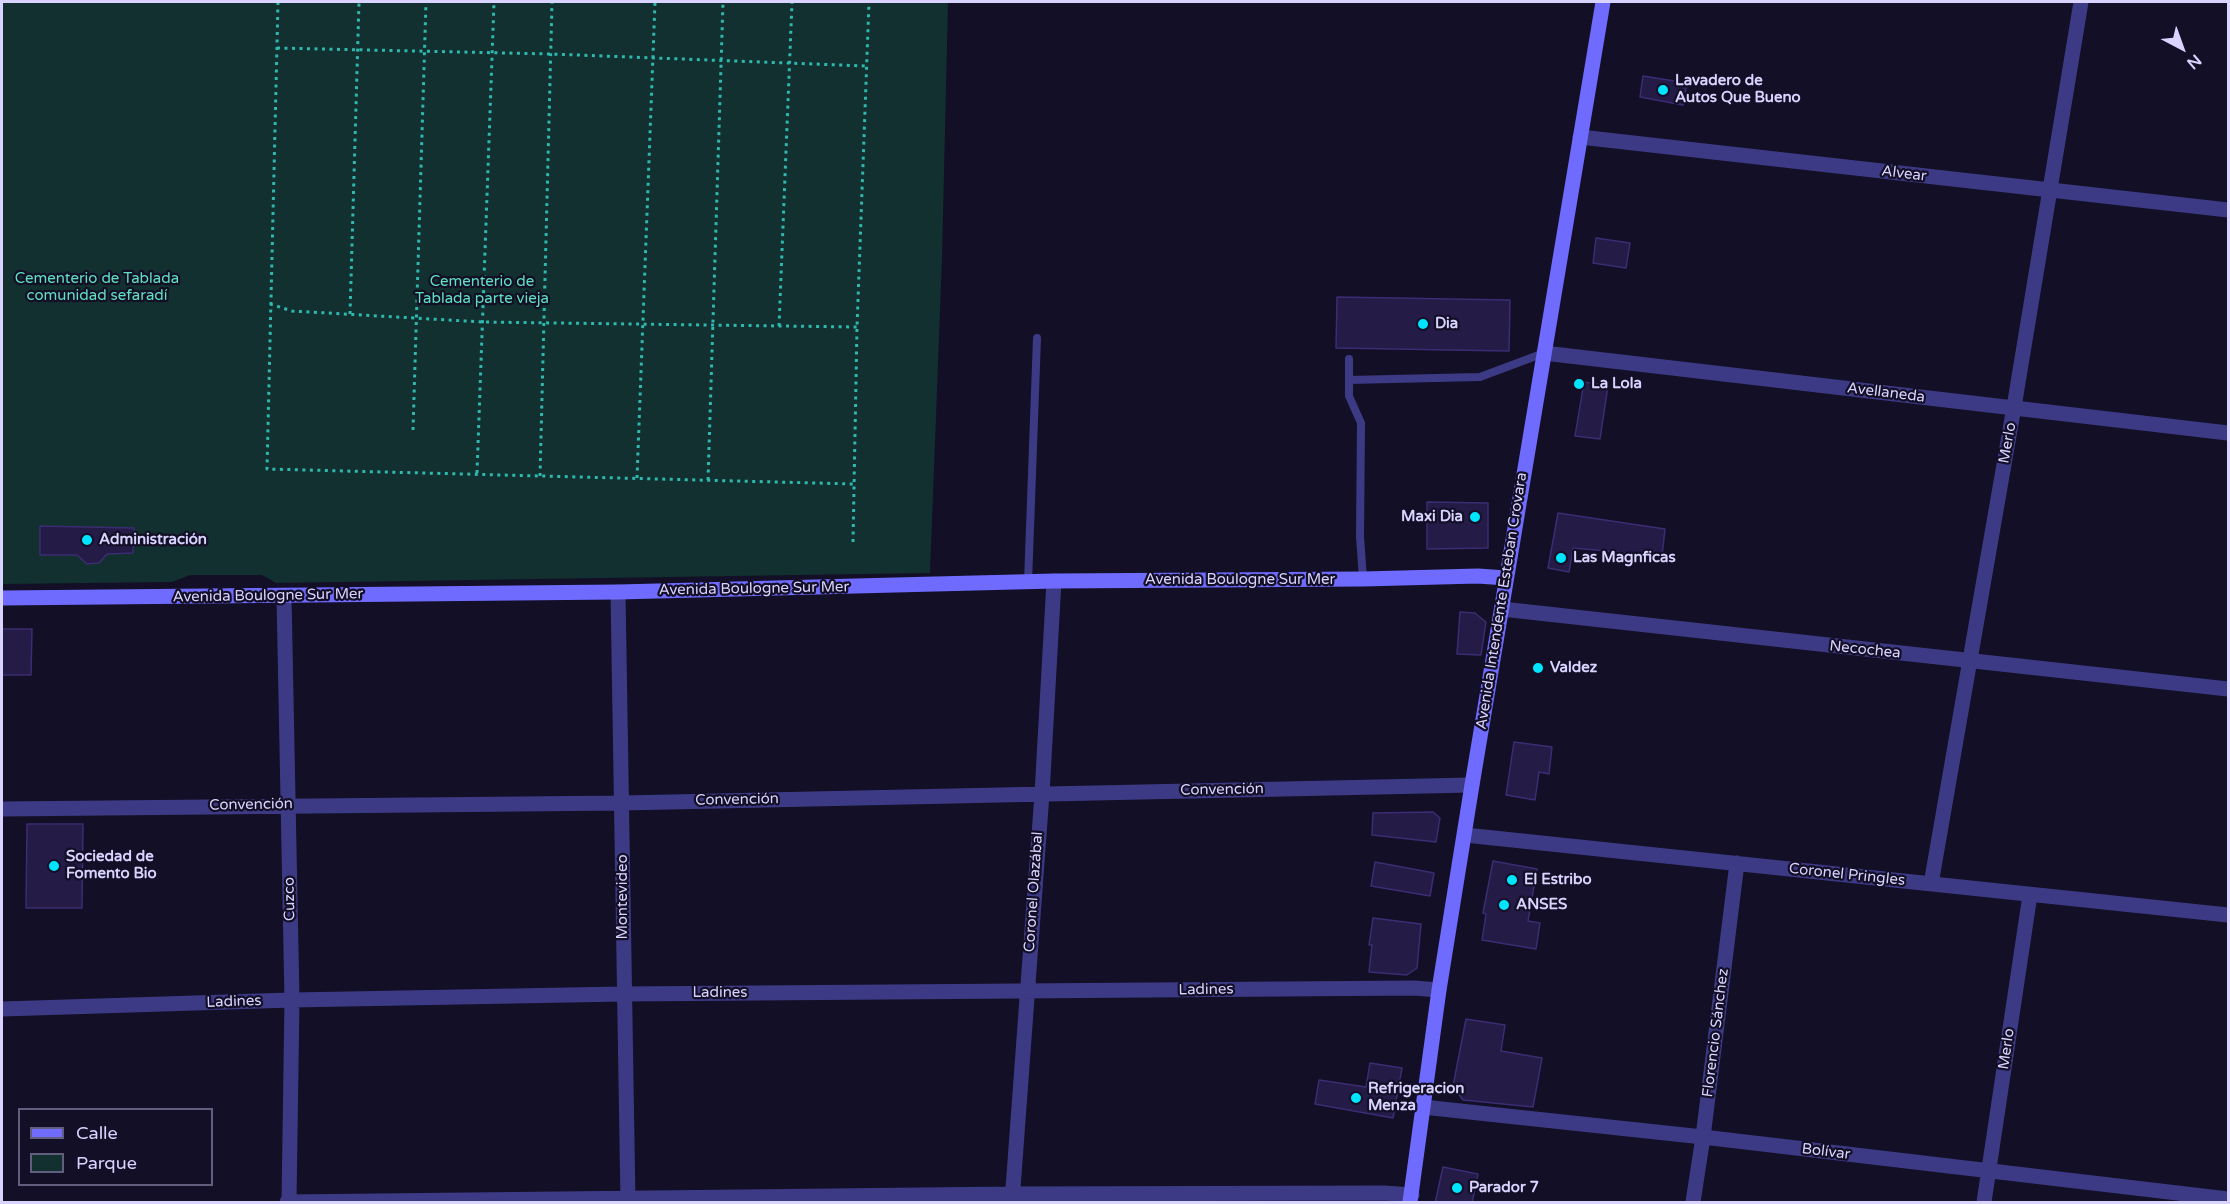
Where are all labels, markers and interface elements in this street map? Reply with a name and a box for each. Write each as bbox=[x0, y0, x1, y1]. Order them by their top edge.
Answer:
north arrow bbox=[2152, 18, 2212, 78]
text: N bbox=[2182, 50, 2205, 73]
place label: Lavadero de Autos Que Bueno bbox=[1675, 72, 1801, 107]
marker: Lavadero de Autos Que Bueno bbox=[1656, 83, 1670, 97]
street label: Alvear bbox=[1880, 162, 1928, 186]
park label: Cementerio de Tablada comunidad sefaradí bbox=[15, 270, 179, 305]
park label: Cementerio de Tablada parte vieja bbox=[415, 273, 549, 308]
place label: Dia bbox=[1435, 315, 1458, 333]
marker: Dia bbox=[1416, 317, 1430, 331]
place label: La Lola bbox=[1591, 375, 1642, 393]
marker: La Lola bbox=[1572, 377, 1586, 391]
street label: Avellaneda bbox=[1846, 379, 1926, 407]
street label: Merlo bbox=[1996, 421, 2020, 465]
street label: Avenida Intendente Esteban Crovara bbox=[1473, 471, 1531, 731]
place label: Maxi Dia bbox=[1401, 508, 1463, 526]
marker: Maxi Dia bbox=[1468, 510, 1482, 524]
place label: Administración bbox=[99, 531, 207, 549]
marker: Administración bbox=[80, 533, 94, 547]
place label: Las Magnficas bbox=[1573, 549, 1676, 567]
marker: Las Magnficas bbox=[1554, 551, 1568, 565]
street label: Avenida Boulogne Sur Mer bbox=[1145, 571, 1335, 589]
street label: Avenida Boulogne Sur Mer bbox=[659, 578, 849, 600]
street label: Avenida Boulogne Sur Mer bbox=[173, 585, 363, 607]
street label: Necochea bbox=[1829, 637, 1901, 663]
place label: Valdez bbox=[1550, 659, 1597, 677]
marker: Valdez bbox=[1531, 661, 1545, 675]
street label: Convención bbox=[1180, 780, 1264, 800]
street label: Convención bbox=[695, 790, 779, 810]
street label: Convención bbox=[209, 795, 293, 815]
street label: Coronel Olazábal bbox=[1021, 831, 1047, 953]
place label: Sociedad de Fomento Bio bbox=[66, 848, 157, 883]
street label: Montevideo bbox=[614, 854, 632, 940]
marker: Sociedad de Fomento Bio bbox=[47, 859, 61, 873]
street label: Coronel Pringles bbox=[1788, 860, 1906, 890]
place label: El Estribo bbox=[1524, 871, 1592, 889]
marker: El Estribo bbox=[1505, 873, 1519, 887]
street label: Cuzco bbox=[281, 877, 299, 921]
place label: ANSES bbox=[1516, 896, 1567, 914]
marker: ANSES bbox=[1497, 898, 1511, 912]
street label: Florencio Sánchez bbox=[1699, 968, 1733, 1098]
street label: Ladines bbox=[1178, 981, 1234, 999]
street label: Ladines bbox=[692, 984, 748, 1002]
street label: Ladines bbox=[206, 992, 262, 1012]
street label: Merlo bbox=[1995, 1027, 2019, 1071]
place label: Refrigeracion Menza bbox=[1368, 1080, 1464, 1115]
marker: Refrigeracion Menza bbox=[1349, 1091, 1363, 1105]
legend bbox=[18, 1108, 213, 1186]
text: Calle bbox=[76, 1122, 118, 1144]
street label: Bolívar bbox=[1801, 1140, 1851, 1164]
text: Parque bbox=[76, 1152, 137, 1174]
place label: Parador 7 bbox=[1469, 1179, 1539, 1197]
marker: Parador 7 bbox=[1450, 1181, 1464, 1195]

